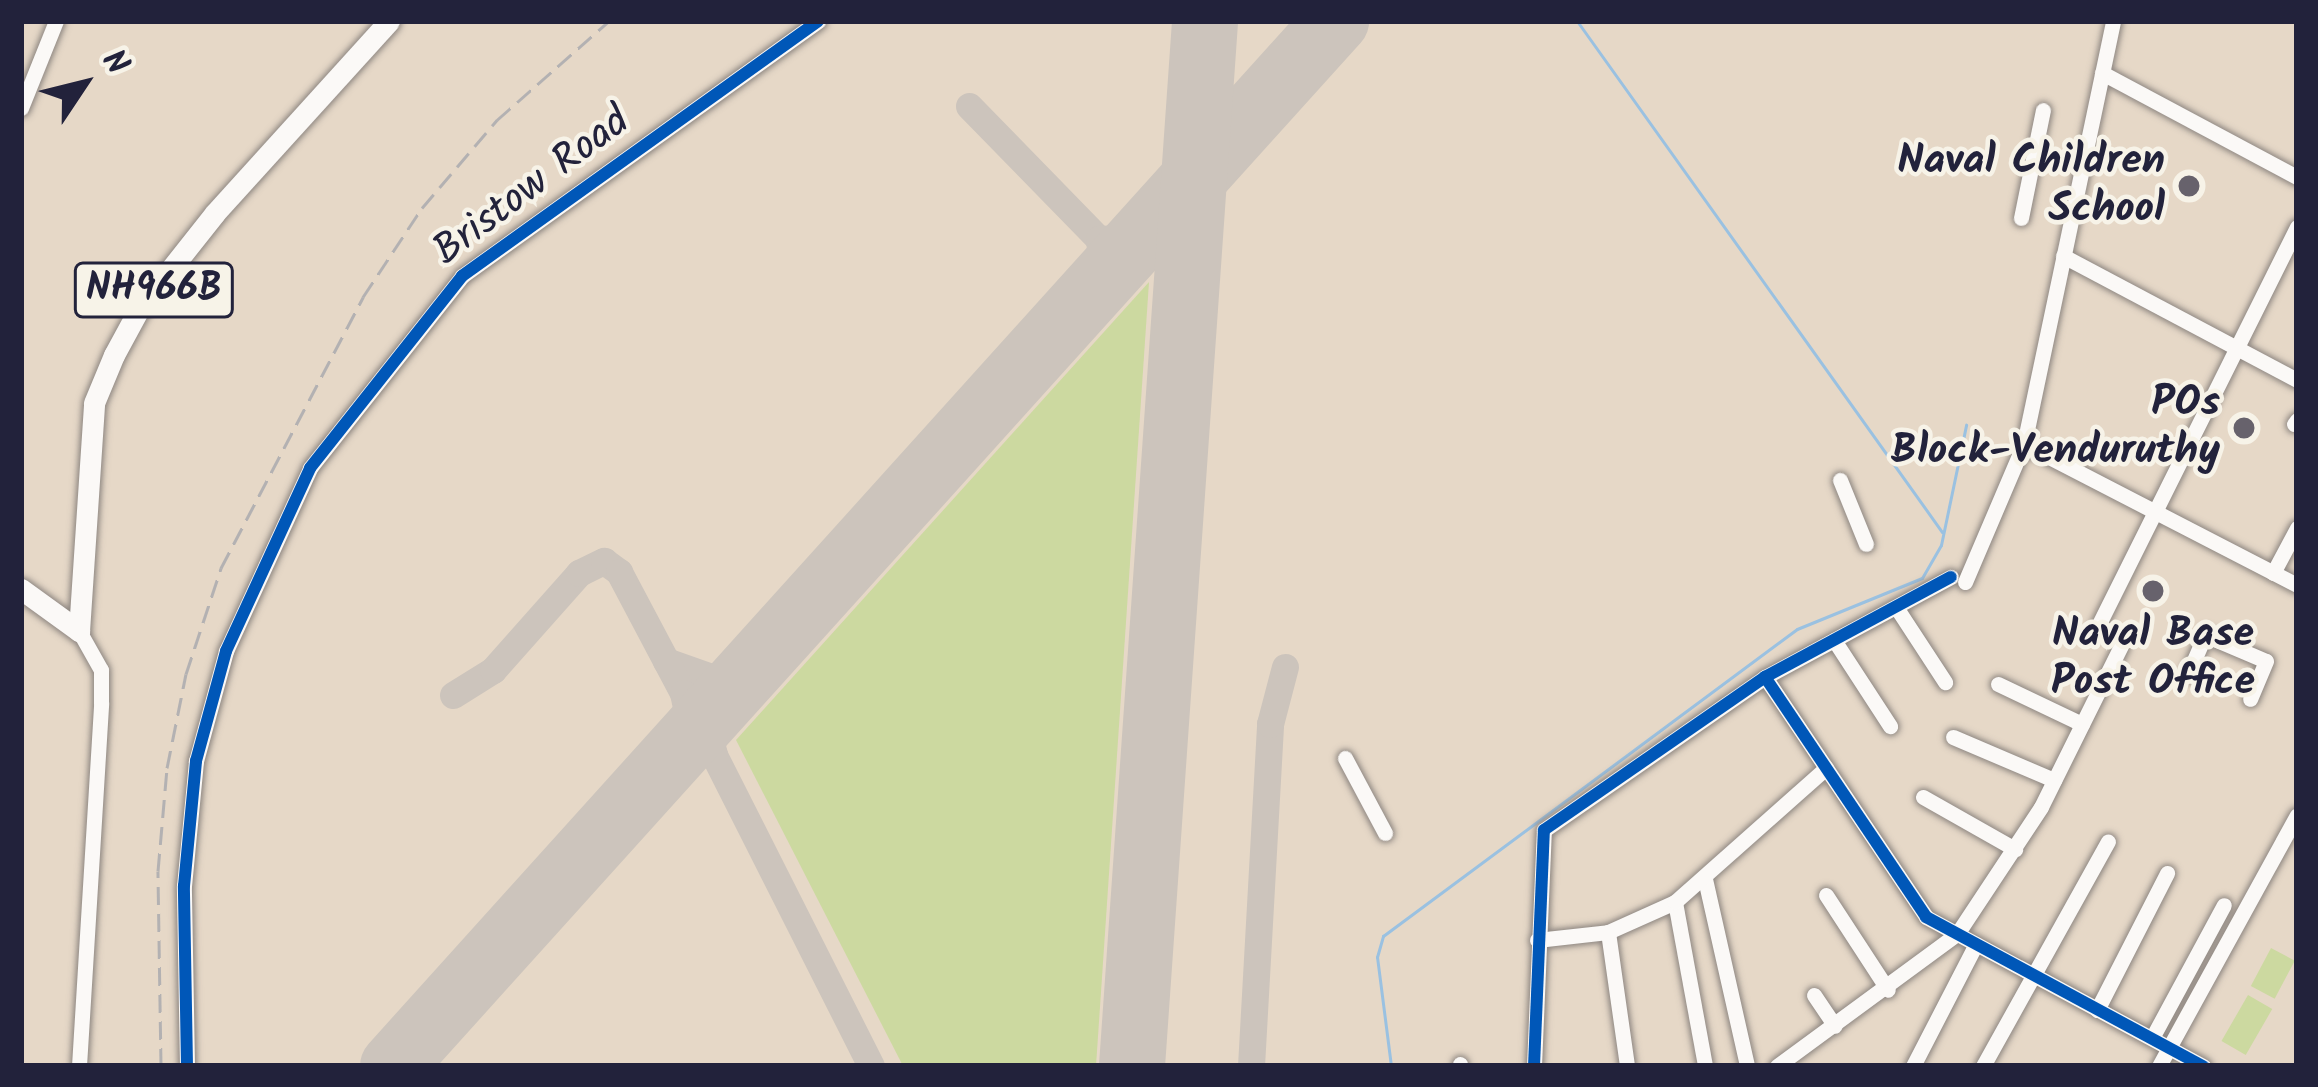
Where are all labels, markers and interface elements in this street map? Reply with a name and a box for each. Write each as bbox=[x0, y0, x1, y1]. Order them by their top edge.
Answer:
north arrow bbox=[24, 24, 144, 144]
text: N bbox=[86, 39, 142, 87]
street label: Bristow Road bbox=[424, 97, 640, 277]
place label: Naval Children School bbox=[1897, 137, 2165, 236]
marker: Naval Children School bbox=[2176, 173, 2202, 199]
road number: NH966B bbox=[73, 257, 235, 323]
place label: POs Block-Venduruthy bbox=[1891, 379, 2220, 478]
marker: POs Block-Venduruthy bbox=[2231, 415, 2257, 441]
marker: Naval Base Post Office bbox=[2140, 578, 2166, 604]
place label: Naval Base Post Office bbox=[2051, 610, 2255, 708]

